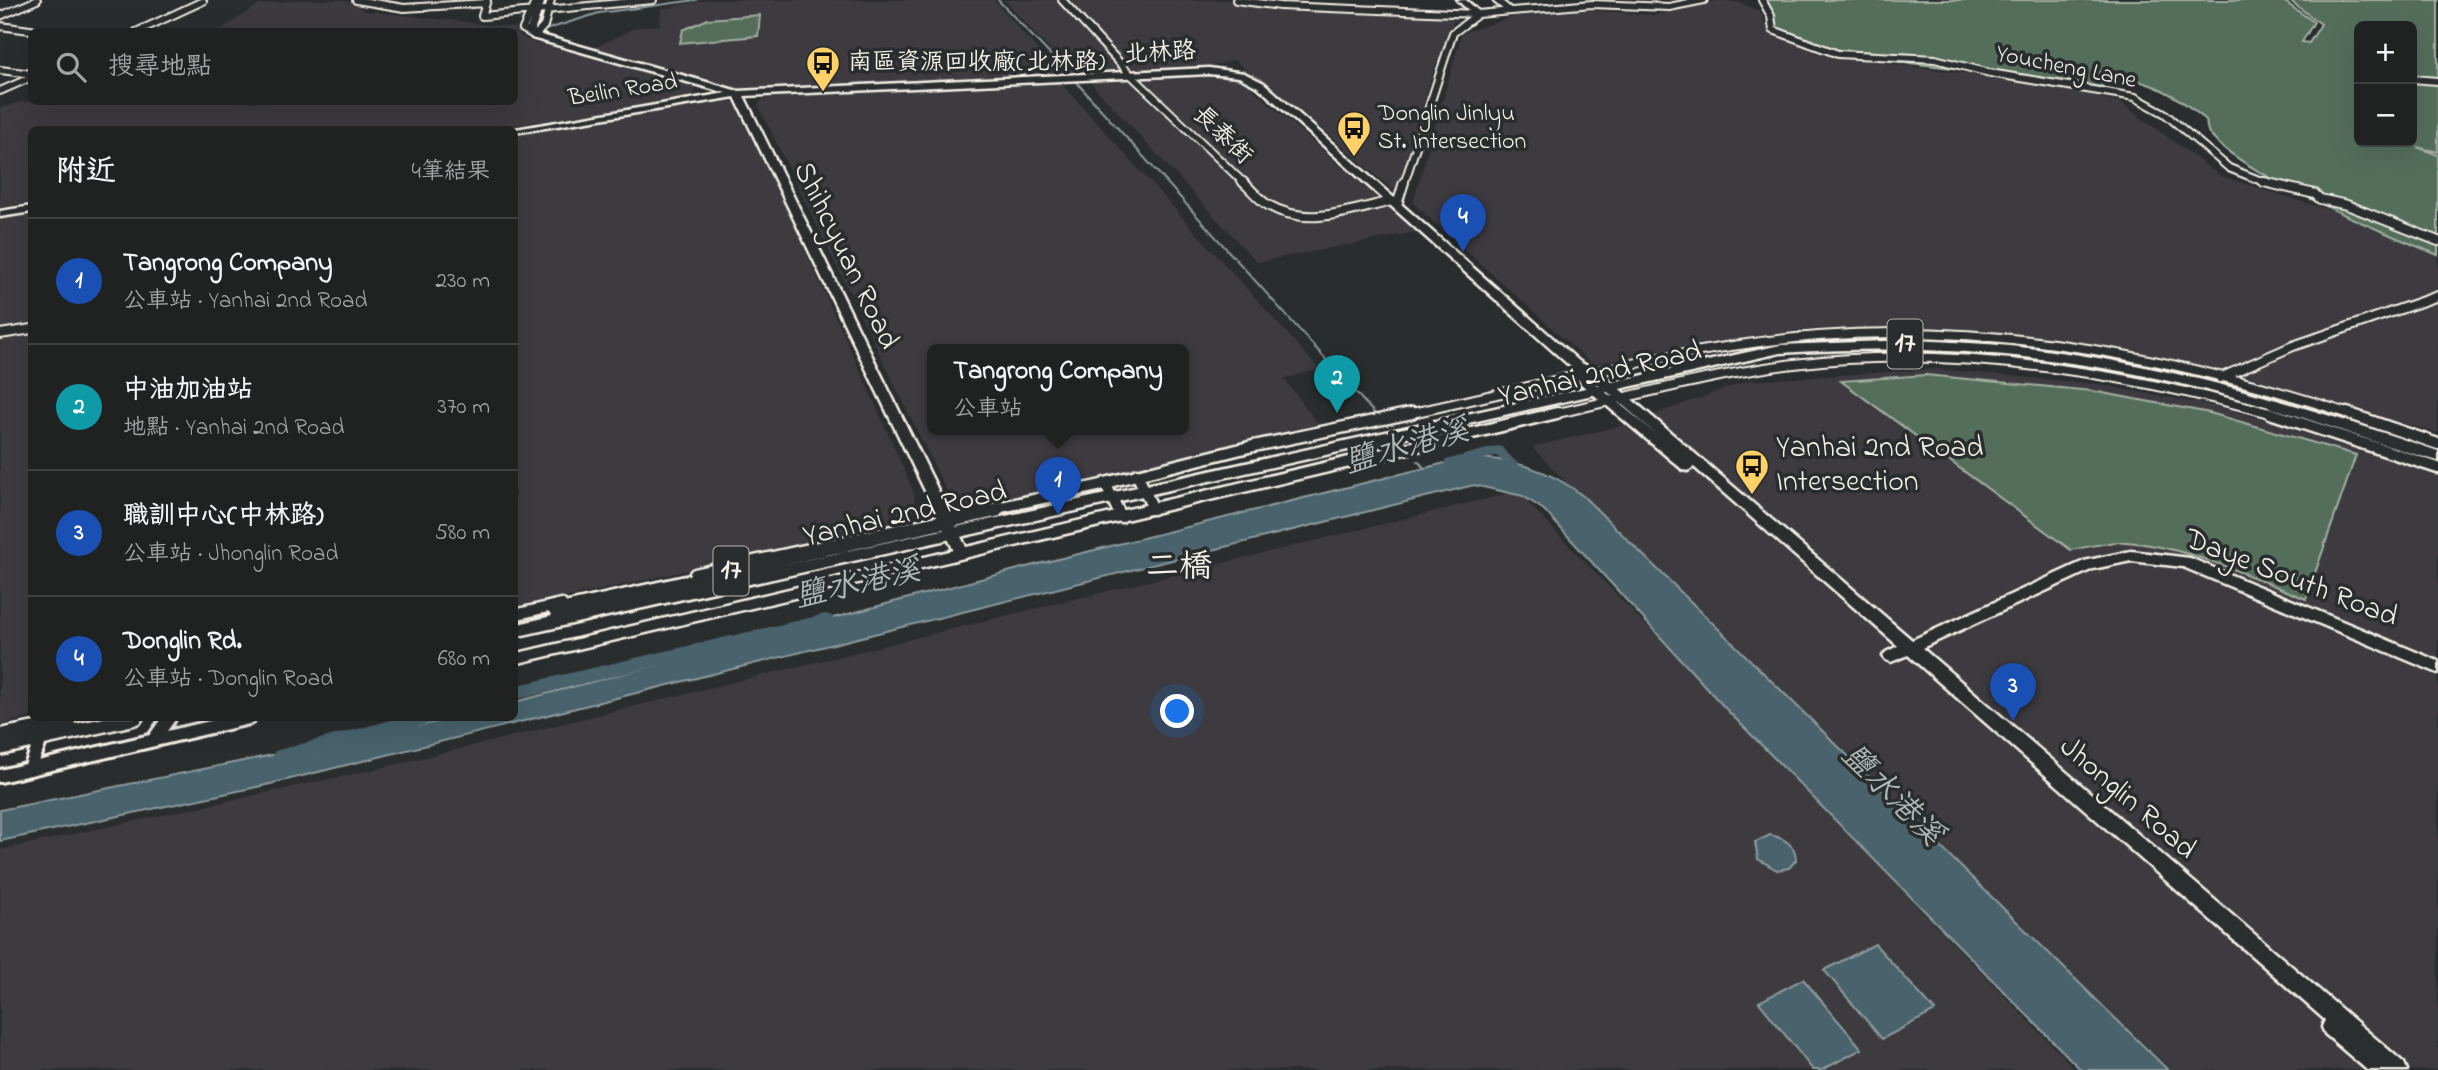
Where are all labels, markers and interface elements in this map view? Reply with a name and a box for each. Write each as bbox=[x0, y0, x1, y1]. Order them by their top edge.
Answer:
map controls bbox=[2354, 21, 2417, 147]
button: + bbox=[2354, 21, 2417, 84]
search box bbox=[28, 28, 518, 105]
street label: 北林路 bbox=[1123, 35, 1197, 73]
street label: Youcheng Lane bbox=[1993, 37, 2139, 99]
bus stop icon: 南區資源回收廠(北林路) bbox=[804, 44, 842, 93]
place label: 南區資源回收廠(北林路) bbox=[848, 46, 1105, 81]
icon: search bbox=[52, 48, 90, 86]
text: 搜尋地點 bbox=[108, 49, 212, 87]
street label: Beilin Road bbox=[565, 65, 680, 117]
button: − bbox=[2354, 84, 2417, 147]
place label: Donglin Jinlyu St. Intersection bbox=[1377, 97, 1526, 160]
street label: 長泰街 bbox=[1184, 98, 1260, 174]
bus stop icon: Donglin Jinlyu St. Intersection bbox=[1335, 109, 1373, 158]
text: 附近 bbox=[56, 151, 116, 195]
street label: Shihcyuan Road bbox=[781, 155, 910, 357]
text: 4筆結果 bbox=[412, 156, 490, 189]
pin: 4 bbox=[1440, 194, 1486, 252]
text: Tangrong Company bbox=[123, 245, 332, 283]
text: 1 bbox=[75, 265, 83, 298]
text: 230 m bbox=[436, 265, 490, 298]
text: 公車站 · Yanhai 2nd Road bbox=[123, 285, 367, 318]
road number: 17 bbox=[1888, 320, 1923, 368]
street label: Yanhai 2nd Road bbox=[1494, 330, 1706, 420]
popup bbox=[927, 344, 1189, 435]
text: Tangrong Company bbox=[953, 353, 1163, 391]
pin: 2 bbox=[1314, 355, 1360, 413]
text: 中油加油站 bbox=[123, 372, 253, 410]
text: 2 bbox=[73, 391, 85, 424]
text: 370 m bbox=[437, 391, 490, 424]
text: 公車站 bbox=[953, 393, 1022, 426]
water label: 鹽水港溪 bbox=[1339, 407, 1477, 488]
text: 地點 · Yanhai 2nd Road bbox=[123, 412, 344, 445]
place label: Yanhai 2nd Road Intersection bbox=[1776, 427, 1984, 505]
bus stop icon: Yanhai 2nd Road Intersection bbox=[1733, 447, 1771, 496]
pin: 1 bbox=[1035, 457, 1081, 515]
street label: Yanhai 2nd Road bbox=[799, 470, 1011, 560]
text: 職訓中心(中林路) bbox=[123, 498, 324, 536]
text: 3 bbox=[74, 517, 84, 550]
text: 580 m bbox=[435, 517, 490, 550]
street label: Daye South Road bbox=[2177, 518, 2404, 640]
text: 公車站 · Jhonglin Road bbox=[123, 538, 338, 571]
district label: 二橋 bbox=[1146, 544, 1212, 592]
road number: 17 bbox=[714, 546, 748, 596]
water label: 鹽水港溪 bbox=[790, 547, 928, 622]
text: Donglin Rd. bbox=[123, 623, 242, 661]
text: 4 bbox=[74, 643, 84, 676]
text: 680 m bbox=[438, 643, 490, 676]
text: 公車站 · Donglin Road bbox=[123, 663, 333, 696]
pin: 3 bbox=[1990, 663, 2036, 721]
your location bbox=[1160, 694, 1194, 728]
street label: Jhonglin Road bbox=[2049, 727, 2206, 871]
water label: 鹽水港溪 bbox=[1829, 734, 1954, 859]

